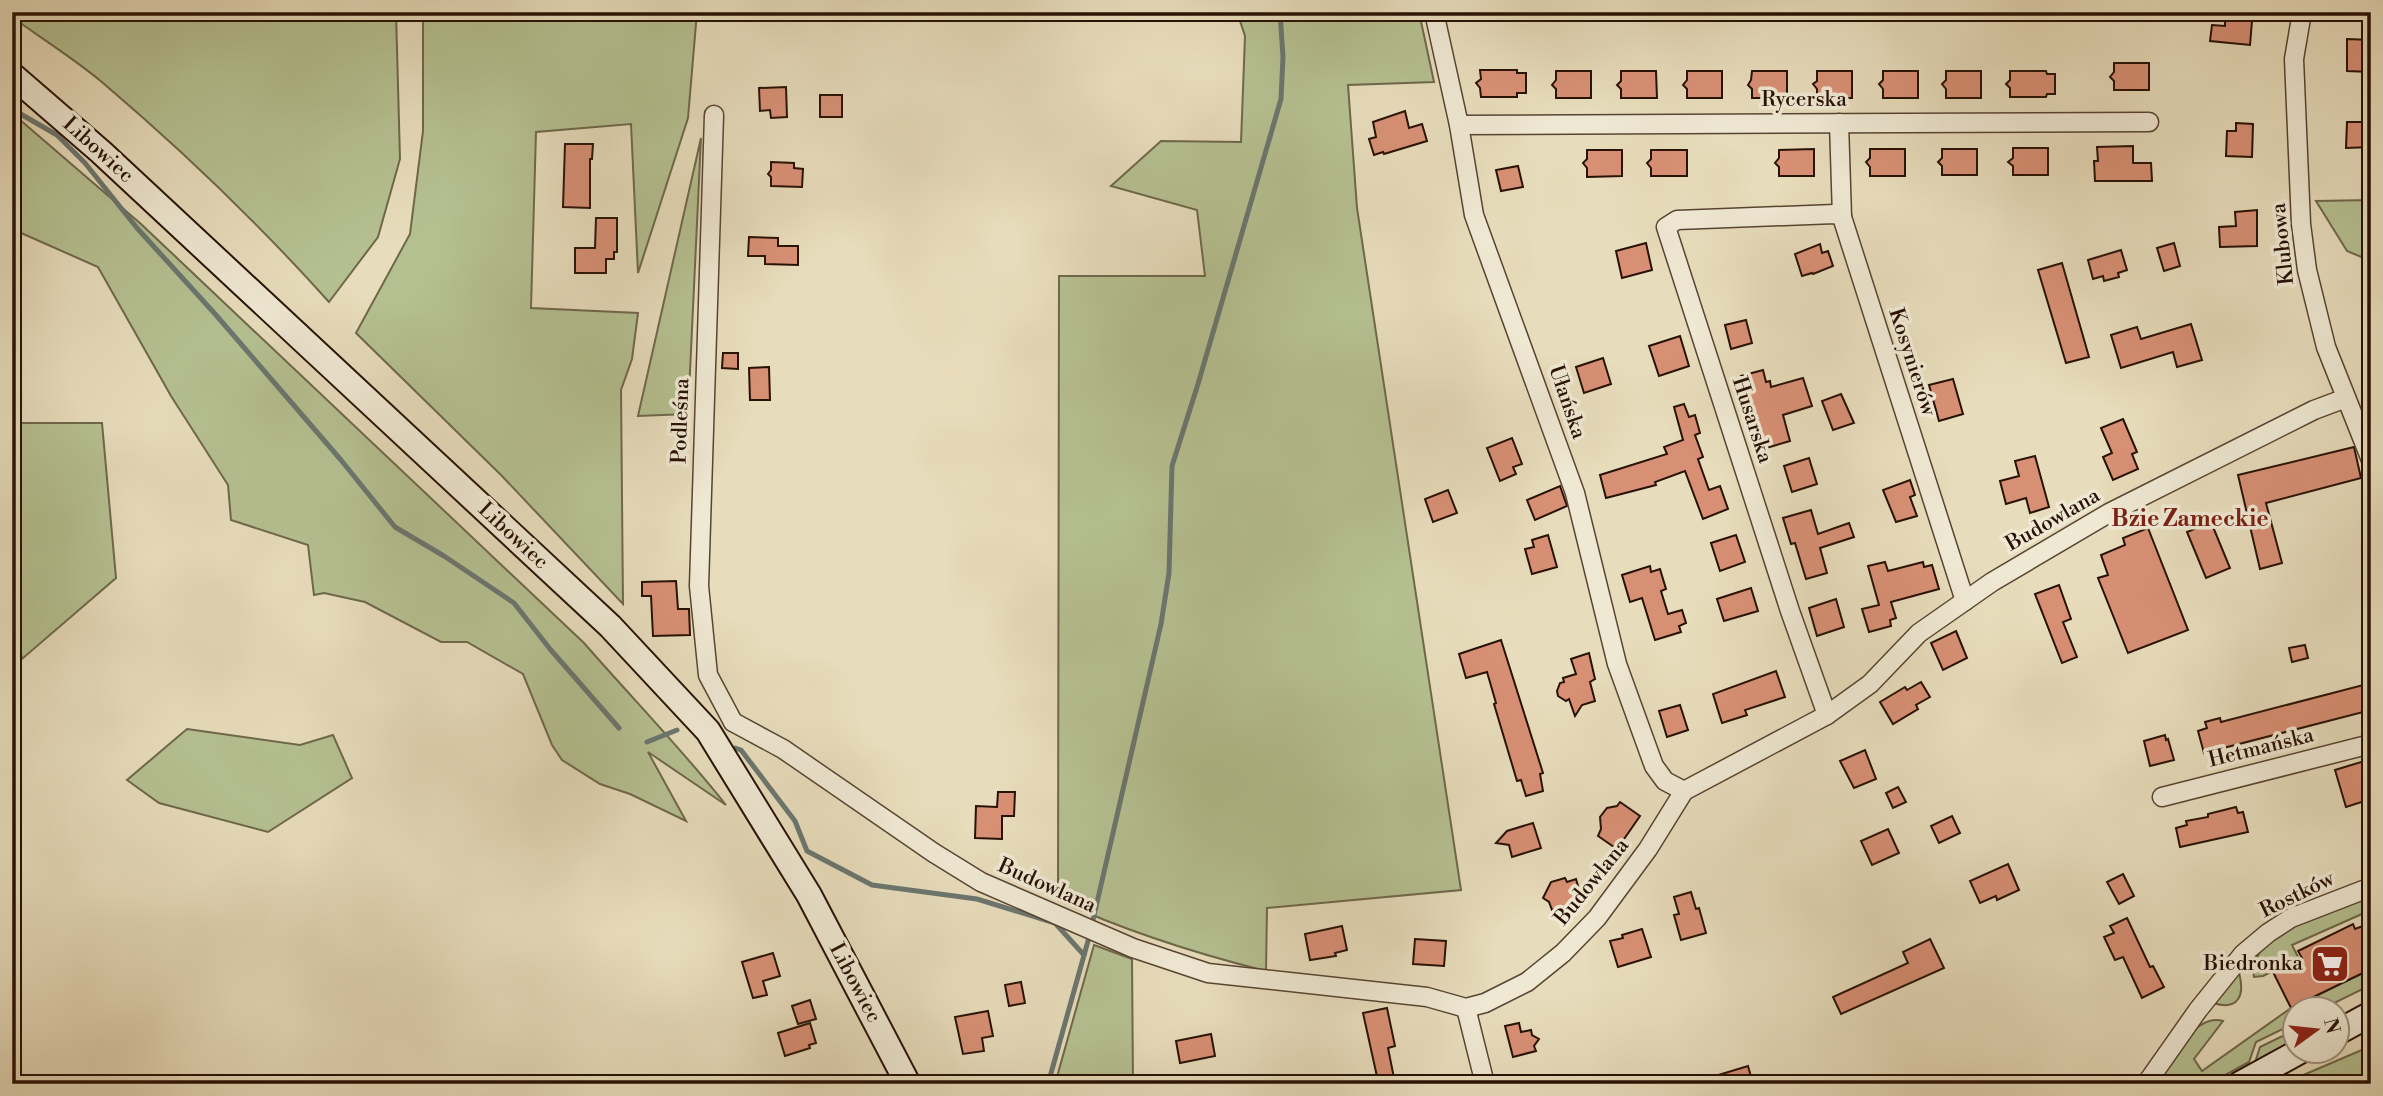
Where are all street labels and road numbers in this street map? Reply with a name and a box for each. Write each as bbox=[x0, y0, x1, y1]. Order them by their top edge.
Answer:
street label: Rycerska bbox=[1761, 87, 1847, 113]
street label: Libowiec bbox=[57, 111, 139, 189]
street label: Klubowa bbox=[2266, 201, 2300, 286]
street label: Kosynierów bbox=[1882, 305, 1942, 420]
street label: Ułańska bbox=[1542, 362, 1592, 443]
street label: Husarska bbox=[1726, 374, 1778, 467]
street label: Podleśna bbox=[667, 377, 696, 464]
street label: Budowlana bbox=[2000, 482, 2105, 558]
street label: Libowiec bbox=[472, 497, 554, 575]
street label: Hetmańska bbox=[2206, 722, 2317, 774]
street label: Budowlana bbox=[1548, 833, 1635, 932]
street label: Budowlana bbox=[993, 852, 1100, 919]
street label: Rostków bbox=[2256, 866, 2339, 924]
street label: Libowiec bbox=[823, 939, 887, 1027]

